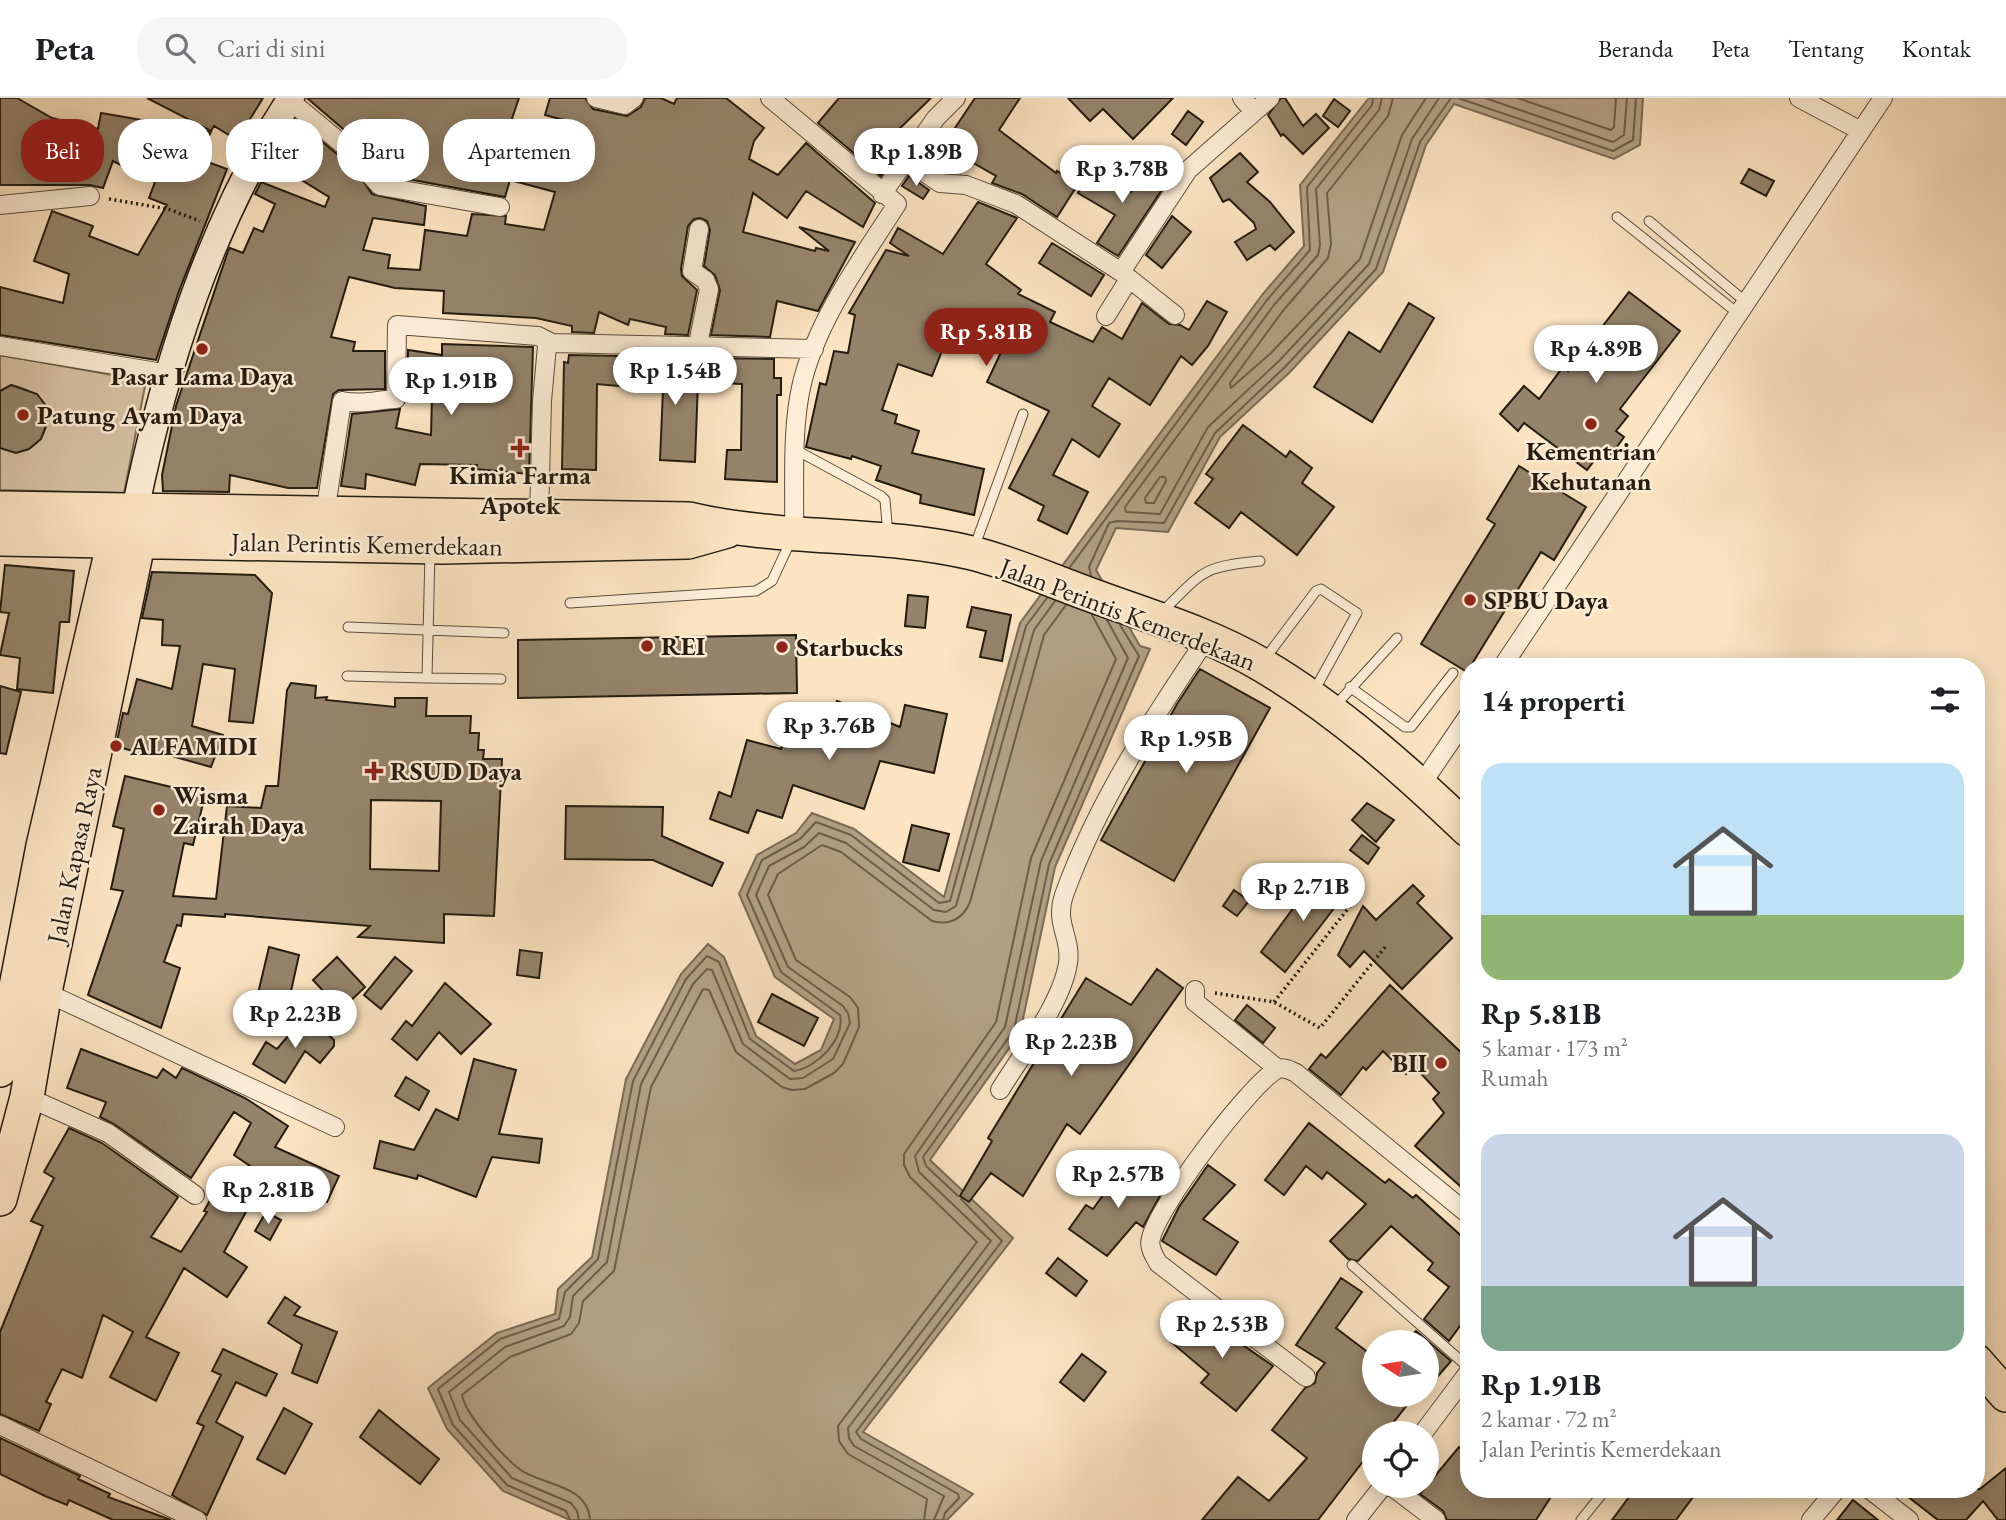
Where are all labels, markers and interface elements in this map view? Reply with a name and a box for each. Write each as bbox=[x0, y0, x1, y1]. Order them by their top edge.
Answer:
search box bbox=[137, 17, 627, 80]
text: Peta bbox=[35, 27, 95, 70]
icon: search bbox=[161, 29, 199, 67]
text: Cari di sini bbox=[217, 31, 325, 65]
text: Beranda bbox=[1598, 33, 1673, 64]
text: Peta bbox=[1711, 33, 1750, 64]
text: Tentang bbox=[1788, 33, 1864, 64]
text: Kontak bbox=[1902, 33, 1971, 64]
chip: Beli bbox=[21, 119, 104, 182]
chip: Sewa bbox=[118, 119, 212, 182]
chip: Filter bbox=[226, 119, 323, 182]
chip: Baru bbox=[337, 119, 429, 182]
chip: Apartemen bbox=[443, 119, 595, 182]
pin: Rp 1.89B bbox=[844, 129, 988, 188]
text: Rp 1.89B bbox=[870, 136, 962, 166]
pin: Rp 3.78B bbox=[1050, 146, 1194, 205]
text: Rp 3.78B bbox=[1076, 153, 1168, 183]
pin: Rp 5.81B bbox=[914, 308, 1058, 368]
text: Rp 5.81B bbox=[940, 316, 1032, 346]
pin: Rp 4.89B bbox=[1524, 326, 1668, 385]
text: Rp 4.89B bbox=[1550, 333, 1642, 363]
marker: Pasar Lama Daya bbox=[194, 341, 210, 357]
pin: Rp 1.54B bbox=[603, 348, 747, 407]
text: Rp 1.54B bbox=[629, 355, 721, 385]
pin: Rp 1.91B bbox=[379, 358, 523, 417]
place label: Pasar Lama Daya bbox=[110, 359, 294, 393]
text: Rp 1.91B bbox=[405, 365, 497, 395]
place label: Patung Ayam Daya bbox=[37, 398, 243, 432]
marker: Patung Ayam Daya bbox=[15, 407, 31, 423]
marker: Kementrian Kehutanan bbox=[1583, 416, 1599, 432]
place label: Kementrian Kehutanan bbox=[1526, 434, 1657, 498]
marker: Kimia Farma Apotek bbox=[512, 440, 528, 456]
place label: Kimia Farma Apotek bbox=[449, 458, 592, 522]
street label: Jalan Perintis Kemerdekaan bbox=[229, 525, 503, 563]
street label: Jalan Perintis Kemerdekaan bbox=[993, 549, 1261, 679]
place label: SPBU Daya bbox=[1484, 583, 1609, 617]
marker: SPBU Daya bbox=[1462, 592, 1478, 608]
place label: REI bbox=[661, 629, 706, 663]
place label: Starbucks bbox=[796, 630, 903, 664]
marker: REI bbox=[639, 638, 655, 654]
marker: Starbucks bbox=[774, 639, 790, 655]
text: 14 properti bbox=[1481, 681, 1625, 720]
icon: filters bbox=[1926, 681, 1964, 719]
pin: Rp 3.76B bbox=[757, 702, 901, 762]
text: Rp 3.76B bbox=[783, 710, 875, 740]
pin: Rp 1.95B bbox=[1114, 716, 1258, 775]
text: Rp 1.95B bbox=[1140, 723, 1232, 753]
place label: ALFAMIDI bbox=[129, 729, 258, 763]
marker: ALFAMIDI bbox=[108, 738, 124, 754]
place label: RSUD Daya bbox=[390, 754, 523, 788]
marker: RSUD Daya bbox=[364, 761, 384, 781]
street label: Jalan Kapasa Raya bbox=[38, 763, 109, 949]
place label: Wisma Zairah Daya bbox=[173, 778, 305, 842]
marker: Wisma Zairah Daya bbox=[151, 802, 167, 818]
icon: home bbox=[1660, 808, 1786, 934]
pin: Rp 2.71B bbox=[1231, 864, 1375, 923]
text: Rp 2.71B bbox=[1257, 871, 1349, 901]
pin: Rp 2.23B bbox=[223, 990, 367, 1050]
text: Rp 5.81B bbox=[1481, 994, 1601, 1033]
text: Rp 2.23B bbox=[249, 998, 341, 1028]
pin: Rp 2.23B bbox=[999, 1018, 1143, 1078]
text: Rp 2.23B bbox=[1025, 1026, 1117, 1056]
text: 5 kamar · 173 m² bbox=[1481, 1033, 1628, 1063]
place label: BII bbox=[1392, 1046, 1428, 1080]
marker: BII bbox=[1433, 1055, 1449, 1071]
text: Rumah bbox=[1481, 1063, 1548, 1093]
pin: Rp 2.57B bbox=[1046, 1150, 1190, 1210]
text: Rp 2.57B bbox=[1072, 1158, 1164, 1188]
pin: Rp 2.81B bbox=[196, 1166, 340, 1226]
text: Rp 2.81B bbox=[222, 1174, 314, 1204]
icon: home bbox=[1660, 1179, 1786, 1305]
pin: Rp 2.53B bbox=[1150, 1300, 1294, 1360]
text: Rp 2.53B bbox=[1176, 1308, 1268, 1338]
north arrow bbox=[1362, 1330, 1438, 1407]
map controls bbox=[1362, 1330, 1439, 1498]
text: Rp 1.91B bbox=[1481, 1365, 1601, 1404]
text: 2 kamar · 72 m² bbox=[1481, 1404, 1617, 1434]
button: locate bbox=[1362, 1421, 1439, 1498]
text: Jalan Perintis Kemerdekaan bbox=[1481, 1434, 1721, 1464]

